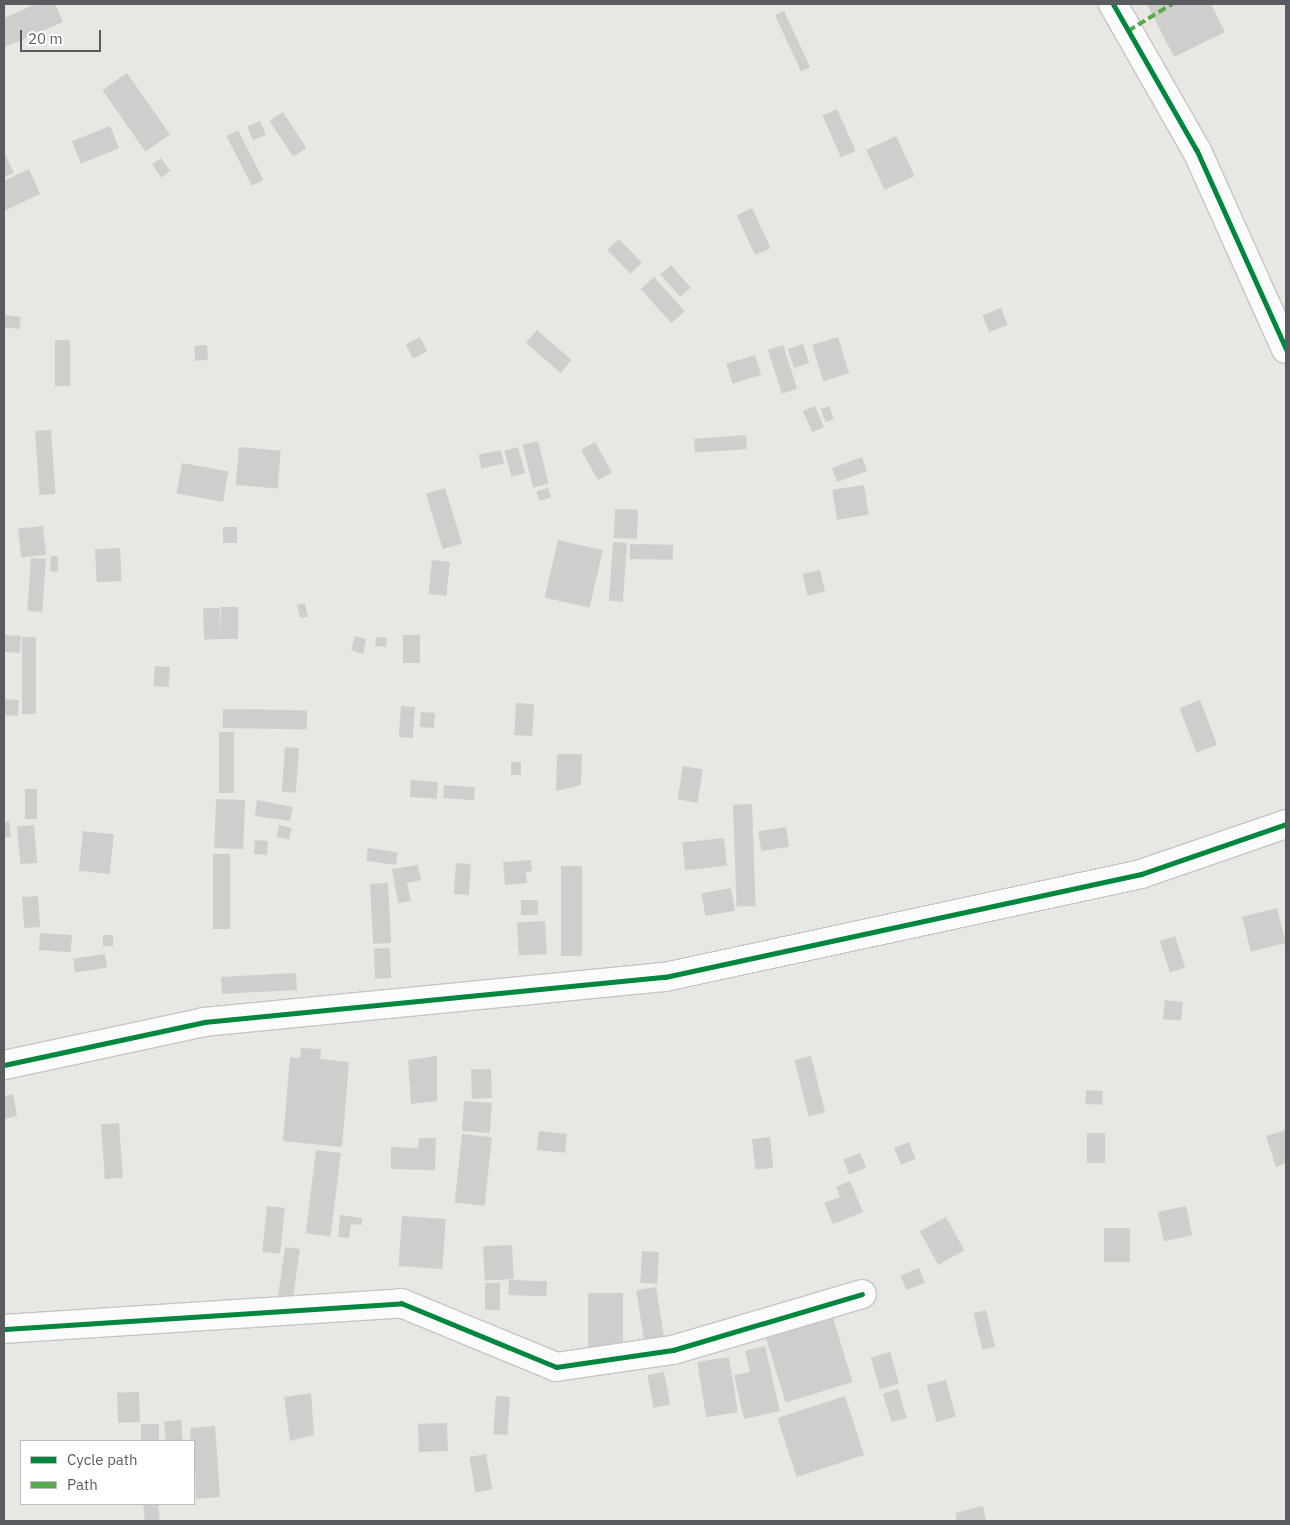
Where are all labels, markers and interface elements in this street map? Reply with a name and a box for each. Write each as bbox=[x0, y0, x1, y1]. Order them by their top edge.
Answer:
scale bar bbox=[22, 20, 104, 52]
text: 20 m bbox=[28, 29, 63, 48]
legend bbox=[20, 1440, 195, 1505]
text: Cycle path bbox=[67, 1450, 138, 1469]
text: Path bbox=[67, 1475, 98, 1494]

